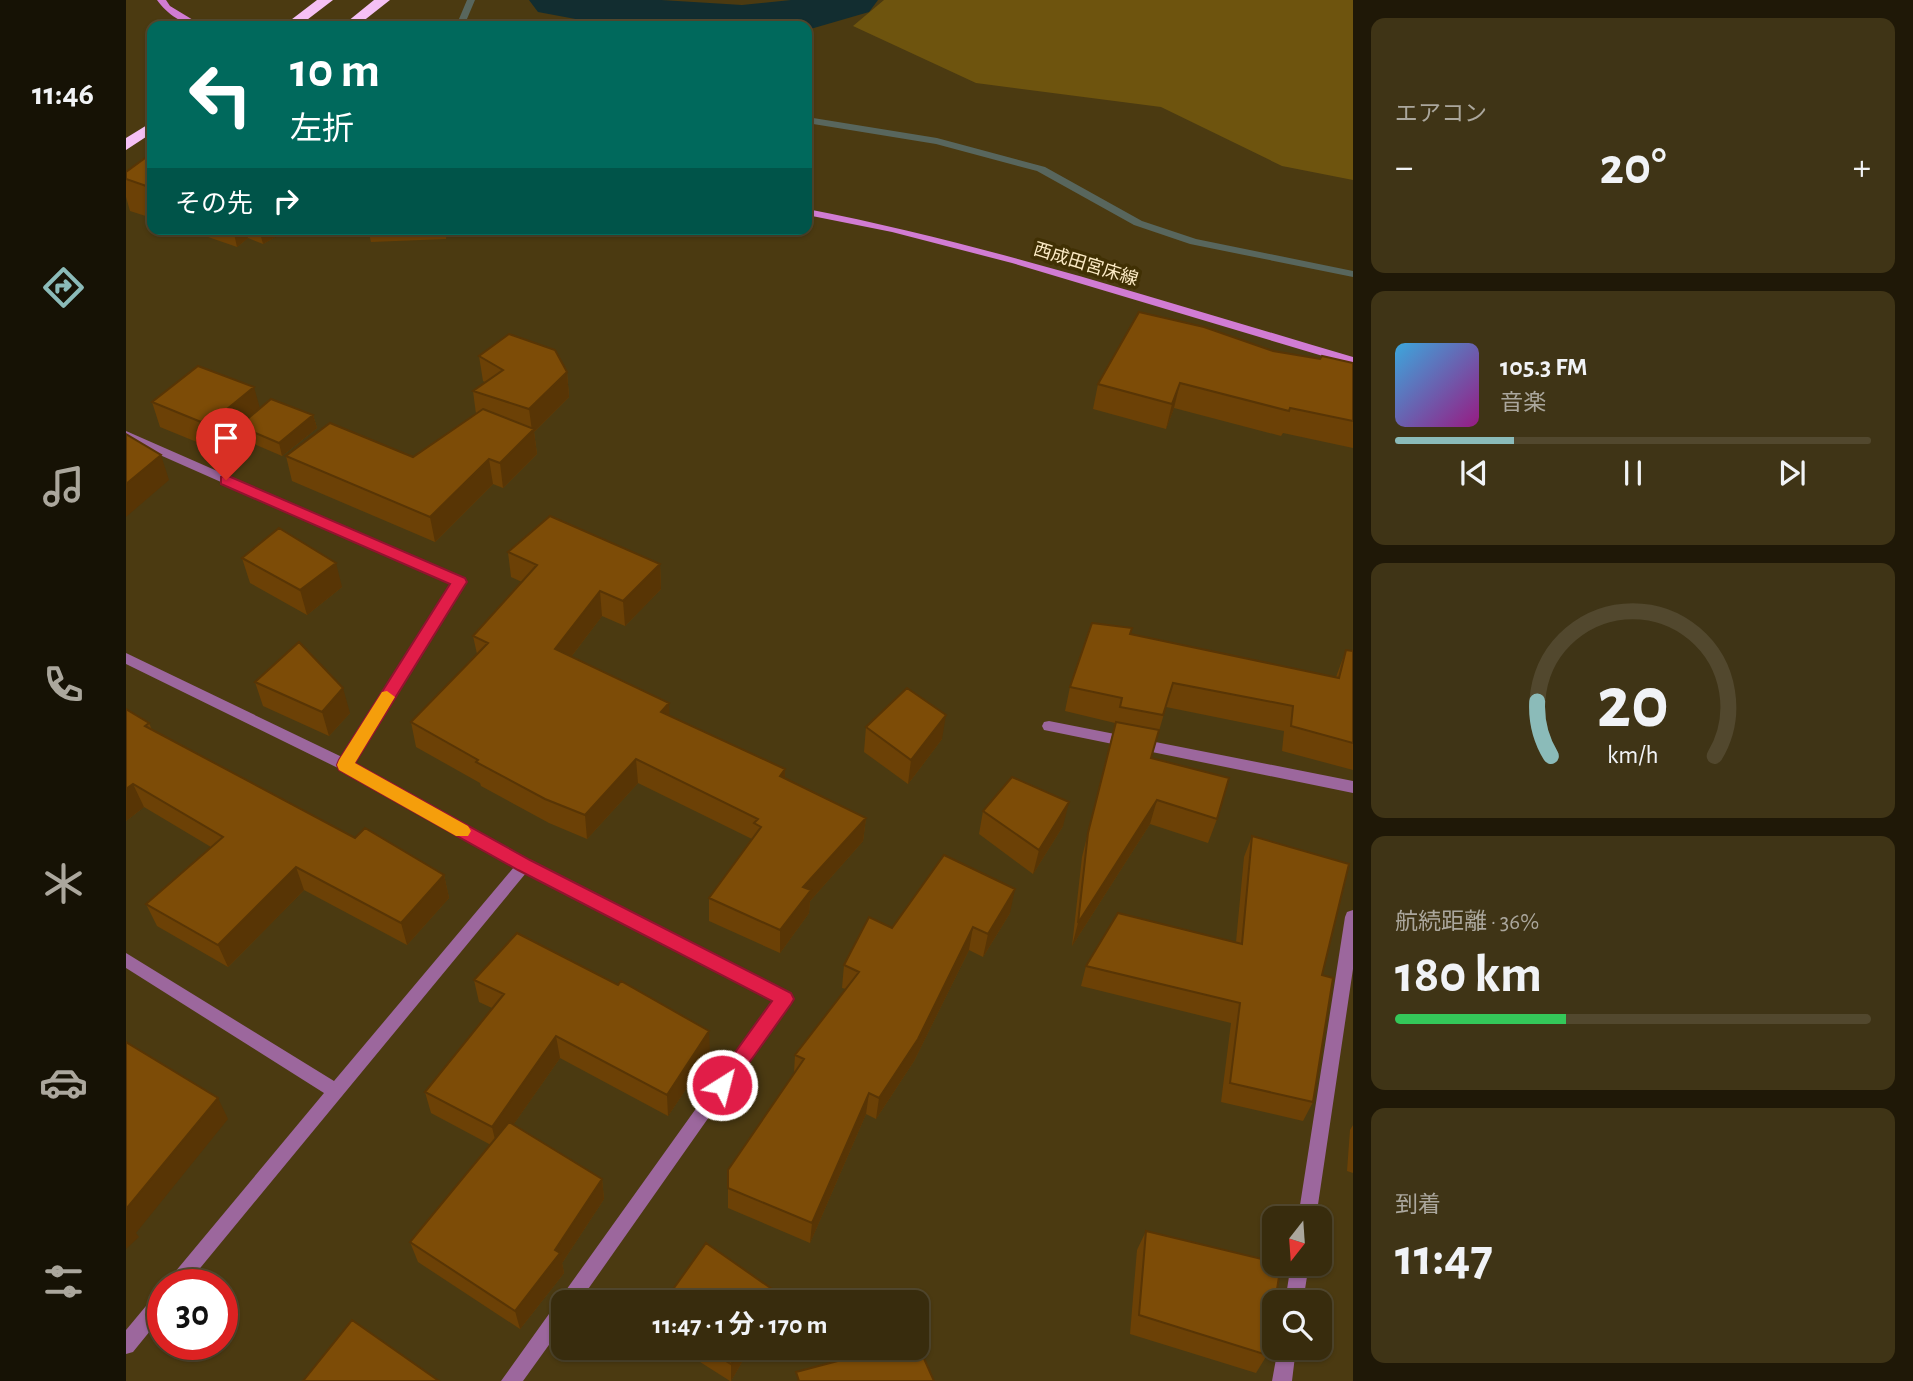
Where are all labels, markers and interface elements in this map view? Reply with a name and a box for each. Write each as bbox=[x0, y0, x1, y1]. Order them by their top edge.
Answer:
text: 10 m bbox=[290, 47, 380, 96]
icon: left bbox=[175, 49, 266, 140]
text: 11:46 bbox=[32, 78, 94, 110]
text: エアコン bbox=[1395, 103, 1487, 126]
text: 左折 bbox=[290, 113, 354, 145]
text: 20° bbox=[1600, 141, 1666, 193]
text: − bbox=[1395, 149, 1413, 187]
text: + bbox=[1853, 149, 1871, 187]
icon: right bbox=[267, 182, 305, 220]
text: その先 bbox=[175, 191, 253, 217]
street label: 西成田宮床線 bbox=[1031, 239, 1141, 289]
icon: directions bbox=[39, 263, 88, 312]
text: 105.3 FM bbox=[1500, 354, 1588, 380]
text: 音楽 bbox=[1500, 392, 1546, 415]
pin bbox=[196, 408, 256, 480]
icon: arrive bbox=[207, 419, 245, 457]
icon: previous bbox=[1455, 454, 1493, 492]
icon: pause bbox=[1614, 454, 1652, 492]
icon: next bbox=[1773, 454, 1811, 492]
icon: music bbox=[39, 462, 88, 511]
icon: phone bbox=[39, 660, 88, 709]
text: 20 bbox=[1597, 669, 1669, 742]
text: km/h bbox=[1607, 743, 1659, 768]
icon: climate bbox=[39, 859, 88, 908]
text: 航続距離 · 36% bbox=[1395, 911, 1539, 934]
text: 180 km bbox=[1395, 949, 1542, 1001]
position arrow bbox=[685, 1048, 759, 1122]
icon: car bbox=[39, 1058, 88, 1107]
text: 到着 bbox=[1395, 1194, 1441, 1217]
north arrow bbox=[1262, 1206, 1332, 1276]
map controls bbox=[1262, 1206, 1332, 1360]
text: 11:47 bbox=[1395, 1232, 1493, 1284]
icon: filters bbox=[39, 1257, 88, 1306]
speed limit sign: 30 bbox=[147, 1269, 238, 1360]
button: search bbox=[1262, 1290, 1332, 1360]
text: 11:47 · 1 分 · 170 m bbox=[653, 1312, 827, 1338]

